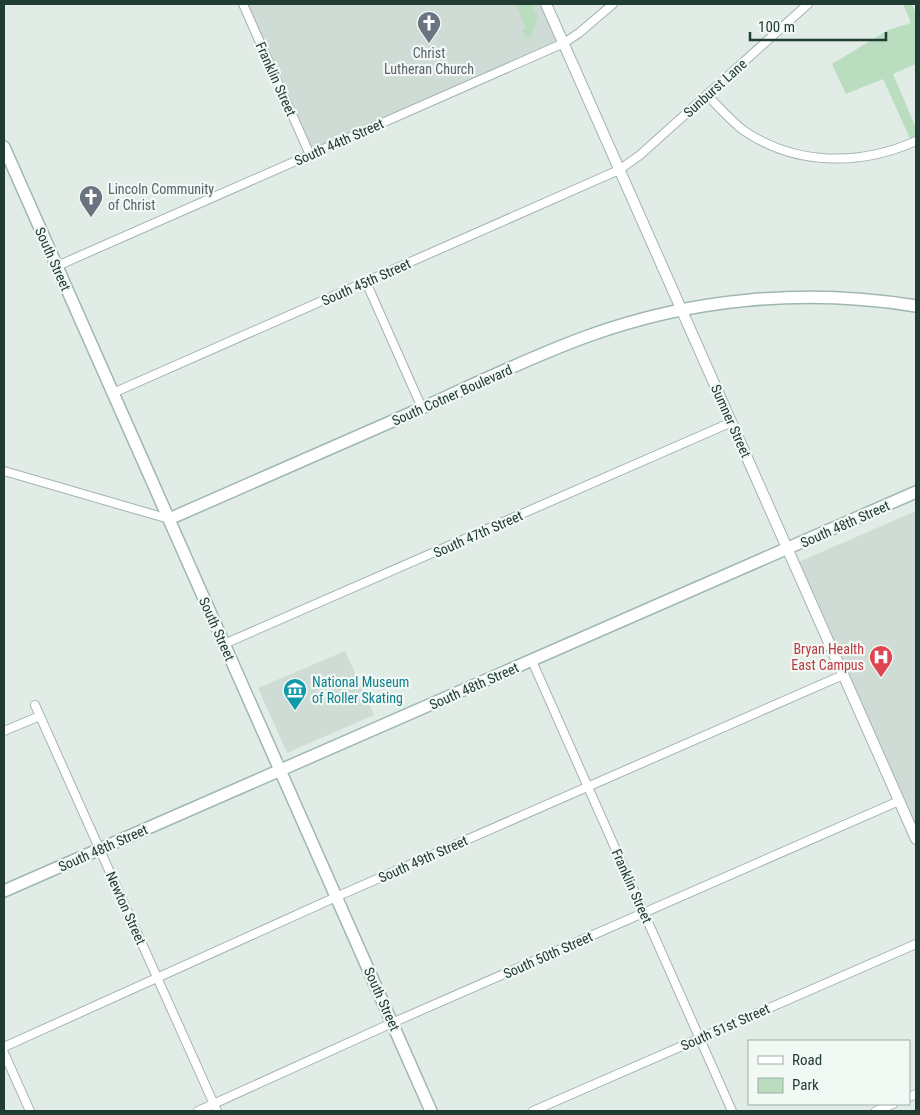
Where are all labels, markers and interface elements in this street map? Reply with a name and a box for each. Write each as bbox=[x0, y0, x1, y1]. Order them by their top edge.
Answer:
church icon: Christ Lutheran Church bbox=[416, 10, 442, 44]
scale bar bbox=[750, 10, 886, 42]
text: 100 m bbox=[758, 18, 795, 36]
street label: Franklin Street bbox=[253, 39, 299, 119]
place label: Christ Lutheran Church bbox=[384, 45, 474, 77]
street label: Sunburst Lane bbox=[680, 55, 750, 120]
street label: South 44th Street bbox=[292, 115, 386, 169]
place label: Lincoln Community of Christ bbox=[108, 181, 214, 213]
church icon: Lincoln Community of Christ bbox=[78, 184, 104, 218]
street label: South Street bbox=[32, 225, 74, 293]
street label: South 45th Street bbox=[319, 255, 413, 309]
street label: South Cotner Boulevard bbox=[389, 361, 515, 429]
street label: Sumner Street bbox=[708, 382, 754, 460]
street label: South 48th Street bbox=[798, 497, 892, 551]
street label: South 47th Street bbox=[431, 507, 525, 561]
street label: South Street bbox=[196, 595, 238, 663]
place label: Bryan Health East Campus bbox=[791, 641, 864, 673]
hospital icon: Bryan Health East Campus bbox=[868, 644, 894, 678]
street label: South 48th Street bbox=[427, 659, 521, 713]
place label: National Museum of Roller Skating bbox=[312, 674, 409, 706]
museum icon: National Museum of Roller Skating bbox=[282, 677, 308, 711]
street label: South 48th Street bbox=[56, 821, 150, 875]
street label: South 49th Street bbox=[376, 832, 470, 886]
street label: Franklin Street bbox=[609, 846, 655, 926]
street label: Newton Street bbox=[103, 869, 149, 947]
street label: South 50th Street bbox=[501, 928, 595, 982]
street label: South Street bbox=[361, 965, 403, 1033]
street label: South 51st Street bbox=[678, 1000, 772, 1054]
legend bbox=[748, 1040, 910, 1105]
text: Road bbox=[792, 1051, 822, 1069]
text: Park bbox=[792, 1076, 819, 1094]

